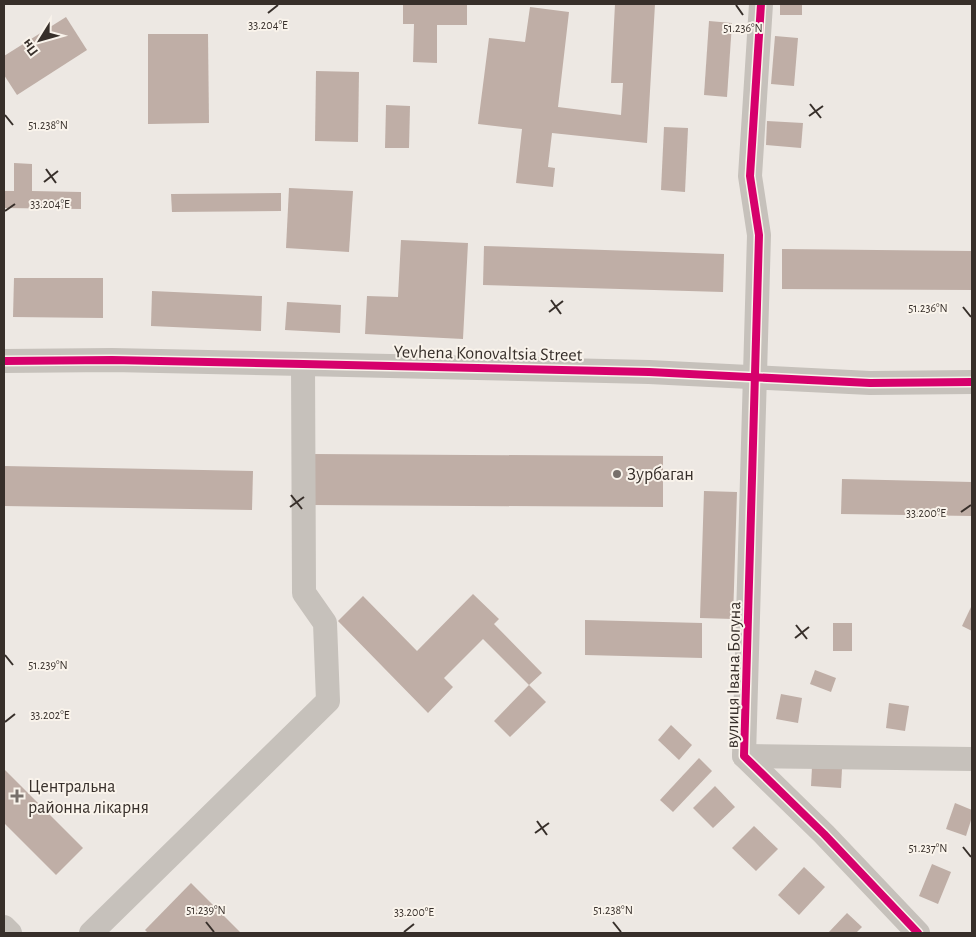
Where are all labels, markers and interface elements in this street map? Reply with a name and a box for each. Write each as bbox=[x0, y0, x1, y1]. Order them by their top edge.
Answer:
north arrow bbox=[15, 15, 65, 65]
text: 33.204°E bbox=[248, 19, 288, 31]
text: 51.236°N bbox=[723, 22, 763, 34]
text: Пн bbox=[20, 36, 41, 58]
text: 51.238°N bbox=[28, 119, 68, 131]
text: 33.204°E bbox=[30, 198, 70, 210]
text: 51.236°N bbox=[908, 302, 948, 314]
street label: Yevhena Konovaltsia Street bbox=[393, 343, 583, 365]
place label: Зурбаган bbox=[627, 465, 694, 484]
marker: Зурбаган bbox=[611, 468, 623, 480]
text: 33.200°E bbox=[906, 507, 946, 519]
street label: вулиця Івана Богуна bbox=[724, 601, 744, 749]
text: 51.239°N bbox=[28, 659, 68, 671]
text: 33.202°E bbox=[30, 709, 70, 721]
place label: Центральна районна лікарня bbox=[28, 778, 149, 817]
marker: Центральна районна лікарня bbox=[10, 789, 24, 803]
text: 51.237°N bbox=[908, 842, 948, 854]
text: 51.239°N bbox=[186, 904, 226, 916]
text: 51.238°N bbox=[593, 904, 633, 916]
text: 33.200°E bbox=[394, 906, 434, 918]

